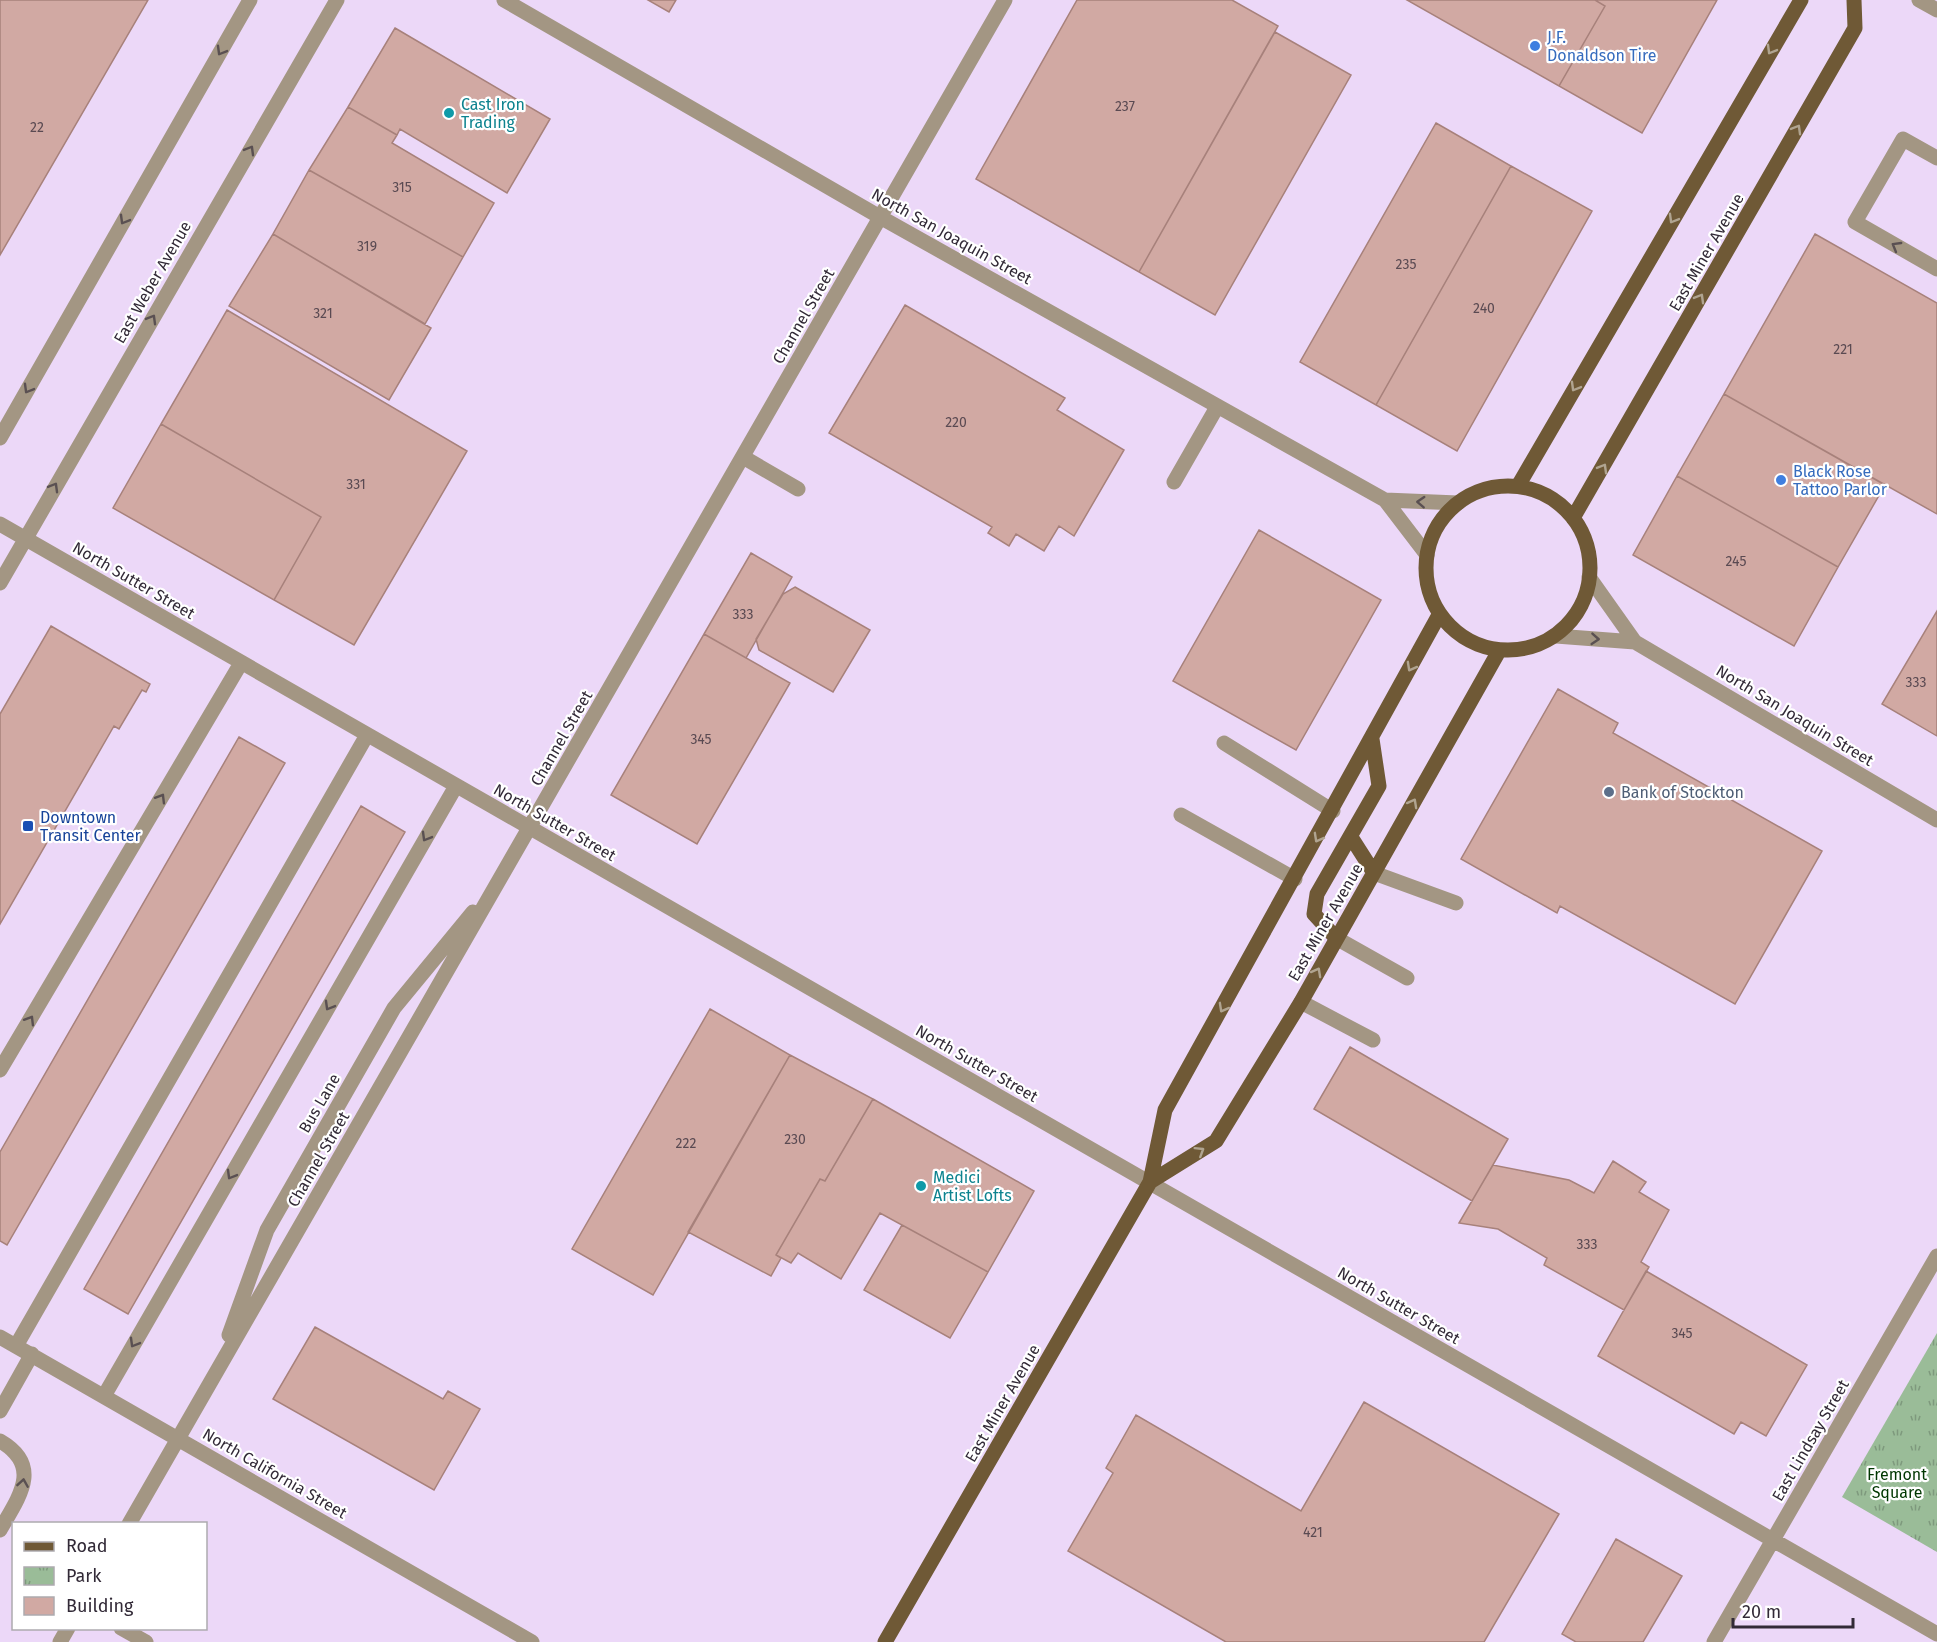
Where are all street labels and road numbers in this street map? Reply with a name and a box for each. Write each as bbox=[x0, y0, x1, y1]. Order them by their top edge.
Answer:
street label: North San Joaquin Street bbox=[868, 184, 1035, 288]
street label: East Miner Avenue bbox=[1665, 190, 1748, 315]
street label: East Weber Avenue bbox=[110, 218, 195, 347]
street label: Channel Street bbox=[769, 265, 838, 367]
street label: North Sutter Street bbox=[69, 538, 198, 623]
street label: North San Joaquin Street bbox=[1713, 661, 1877, 770]
street label: Channel Street bbox=[527, 687, 596, 789]
street label: North Sutter Street bbox=[490, 780, 619, 865]
street label: East Miner Avenue bbox=[1284, 860, 1367, 985]
street label: North Sutter Street bbox=[912, 1021, 1041, 1106]
street label: Bus Lane bbox=[295, 1070, 344, 1136]
street label: Channel Street bbox=[284, 1108, 353, 1210]
street label: North Sutter Street bbox=[1334, 1263, 1463, 1348]
street label: East Miner Avenue bbox=[961, 1341, 1044, 1466]
street label: East Lindsay Street bbox=[1768, 1376, 1853, 1504]
street label: North California Street bbox=[199, 1424, 350, 1523]

